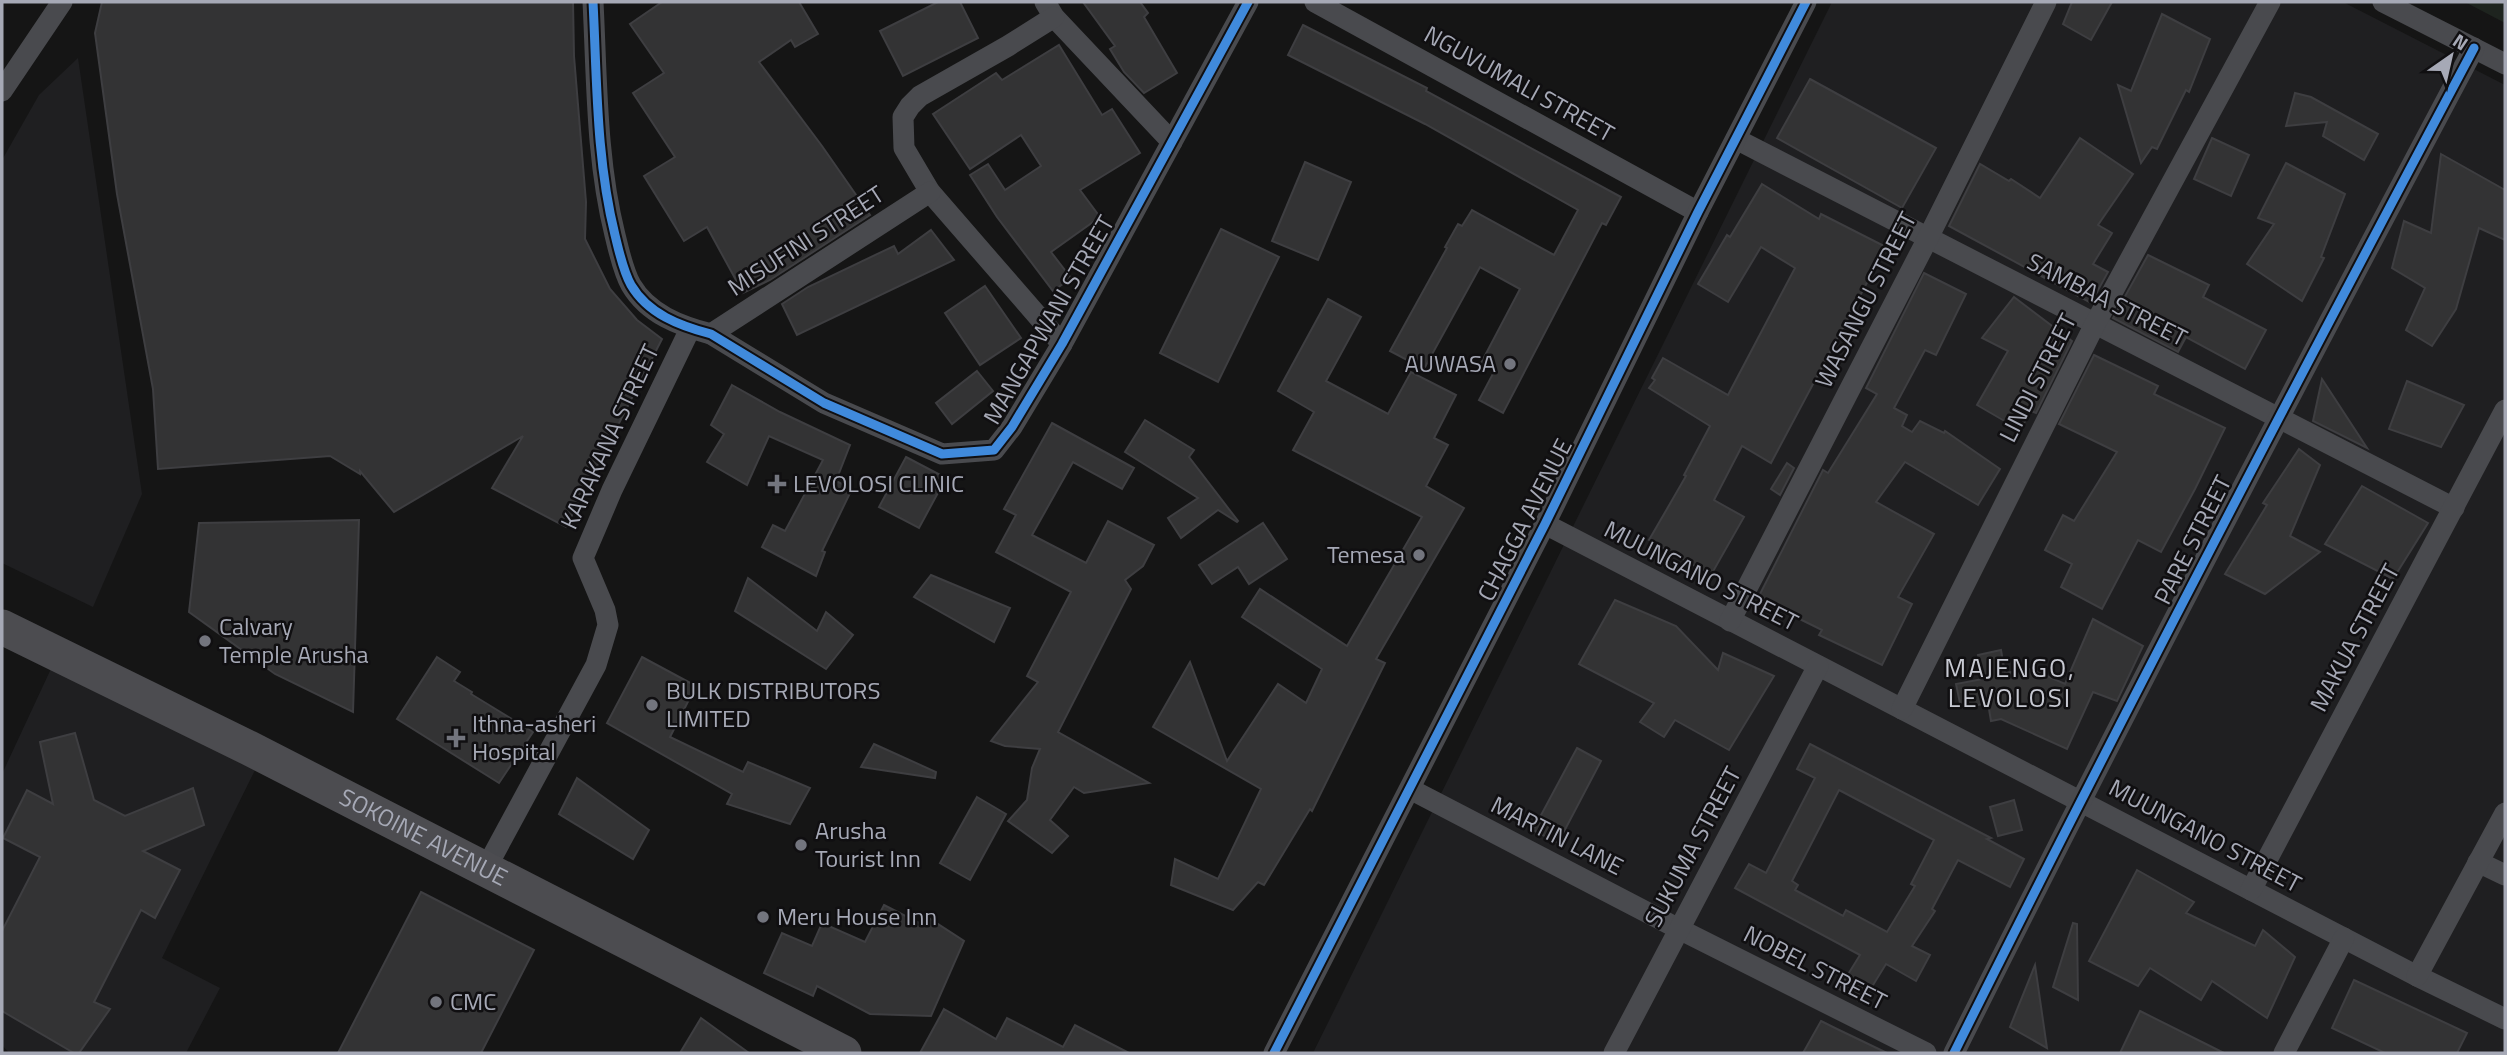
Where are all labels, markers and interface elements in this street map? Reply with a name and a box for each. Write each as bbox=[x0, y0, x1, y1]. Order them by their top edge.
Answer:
street label: NGUVUMALI STREET bbox=[1418, 16, 1622, 151]
north arrow bbox=[2416, 21, 2486, 91]
text: N bbox=[2447, 26, 2474, 57]
street label: MISUFINI STREET bbox=[720, 176, 891, 304]
street label: WASANGU STREET bbox=[1805, 205, 1925, 394]
street label: MANGAPWANI STREET bbox=[974, 208, 1123, 431]
street label: SAMBAA STREET bbox=[2021, 243, 2194, 355]
street label: LINDI STREET bbox=[1989, 307, 2085, 448]
street label: KARAKANA STREET bbox=[550, 338, 668, 535]
place label: AUWASA bbox=[1404, 345, 1496, 381]
marker: AUWASA bbox=[1502, 356, 1518, 372]
street label: CHAGGA AVENUE bbox=[1468, 432, 1581, 607]
place label: LEVOLOSI CLINIC bbox=[793, 465, 964, 501]
street label: PARE STREET bbox=[2144, 468, 2240, 610]
marker: LEVOLOSI CLINIC bbox=[767, 474, 787, 494]
street label: MUUNGANO STREET bbox=[1598, 511, 1805, 640]
place label: Temesa bbox=[1327, 536, 1405, 572]
marker: Temesa bbox=[1411, 547, 1427, 563]
street label: MAKUA STREET bbox=[2300, 557, 2408, 718]
place label: Calvary Temple Arusha bbox=[219, 608, 369, 672]
marker: Calvary Temple Arusha bbox=[197, 633, 213, 649]
district label: MAJENGO, LEVOLOSI bbox=[1944, 648, 2076, 717]
place label: BULK DISTRIBUTORS LIMITED bbox=[666, 672, 880, 736]
marker: BULK DISTRIBUTORS LIMITED bbox=[644, 697, 660, 713]
place label: Ithna-asheri Hospital bbox=[472, 705, 596, 769]
marker: Ithna-asheri Hospital bbox=[446, 728, 466, 748]
street label: SUKUMA STREET bbox=[1635, 760, 1750, 933]
street label: MUUNGANO STREET bbox=[2103, 769, 2308, 901]
street label: SOKOINE AVENUE bbox=[334, 778, 514, 895]
street label: MARTIN LANE bbox=[1485, 786, 1630, 884]
place label: Arusha Tourist Inn bbox=[815, 812, 921, 876]
marker: Arusha Tourist Inn bbox=[793, 837, 809, 853]
place label: Meru House Inn bbox=[777, 898, 937, 934]
marker: Meru House Inn bbox=[755, 909, 771, 925]
street label: NOBEL STREET bbox=[1738, 916, 1894, 1019]
place label: CMC bbox=[450, 983, 496, 1019]
marker: CMC bbox=[428, 994, 444, 1010]

